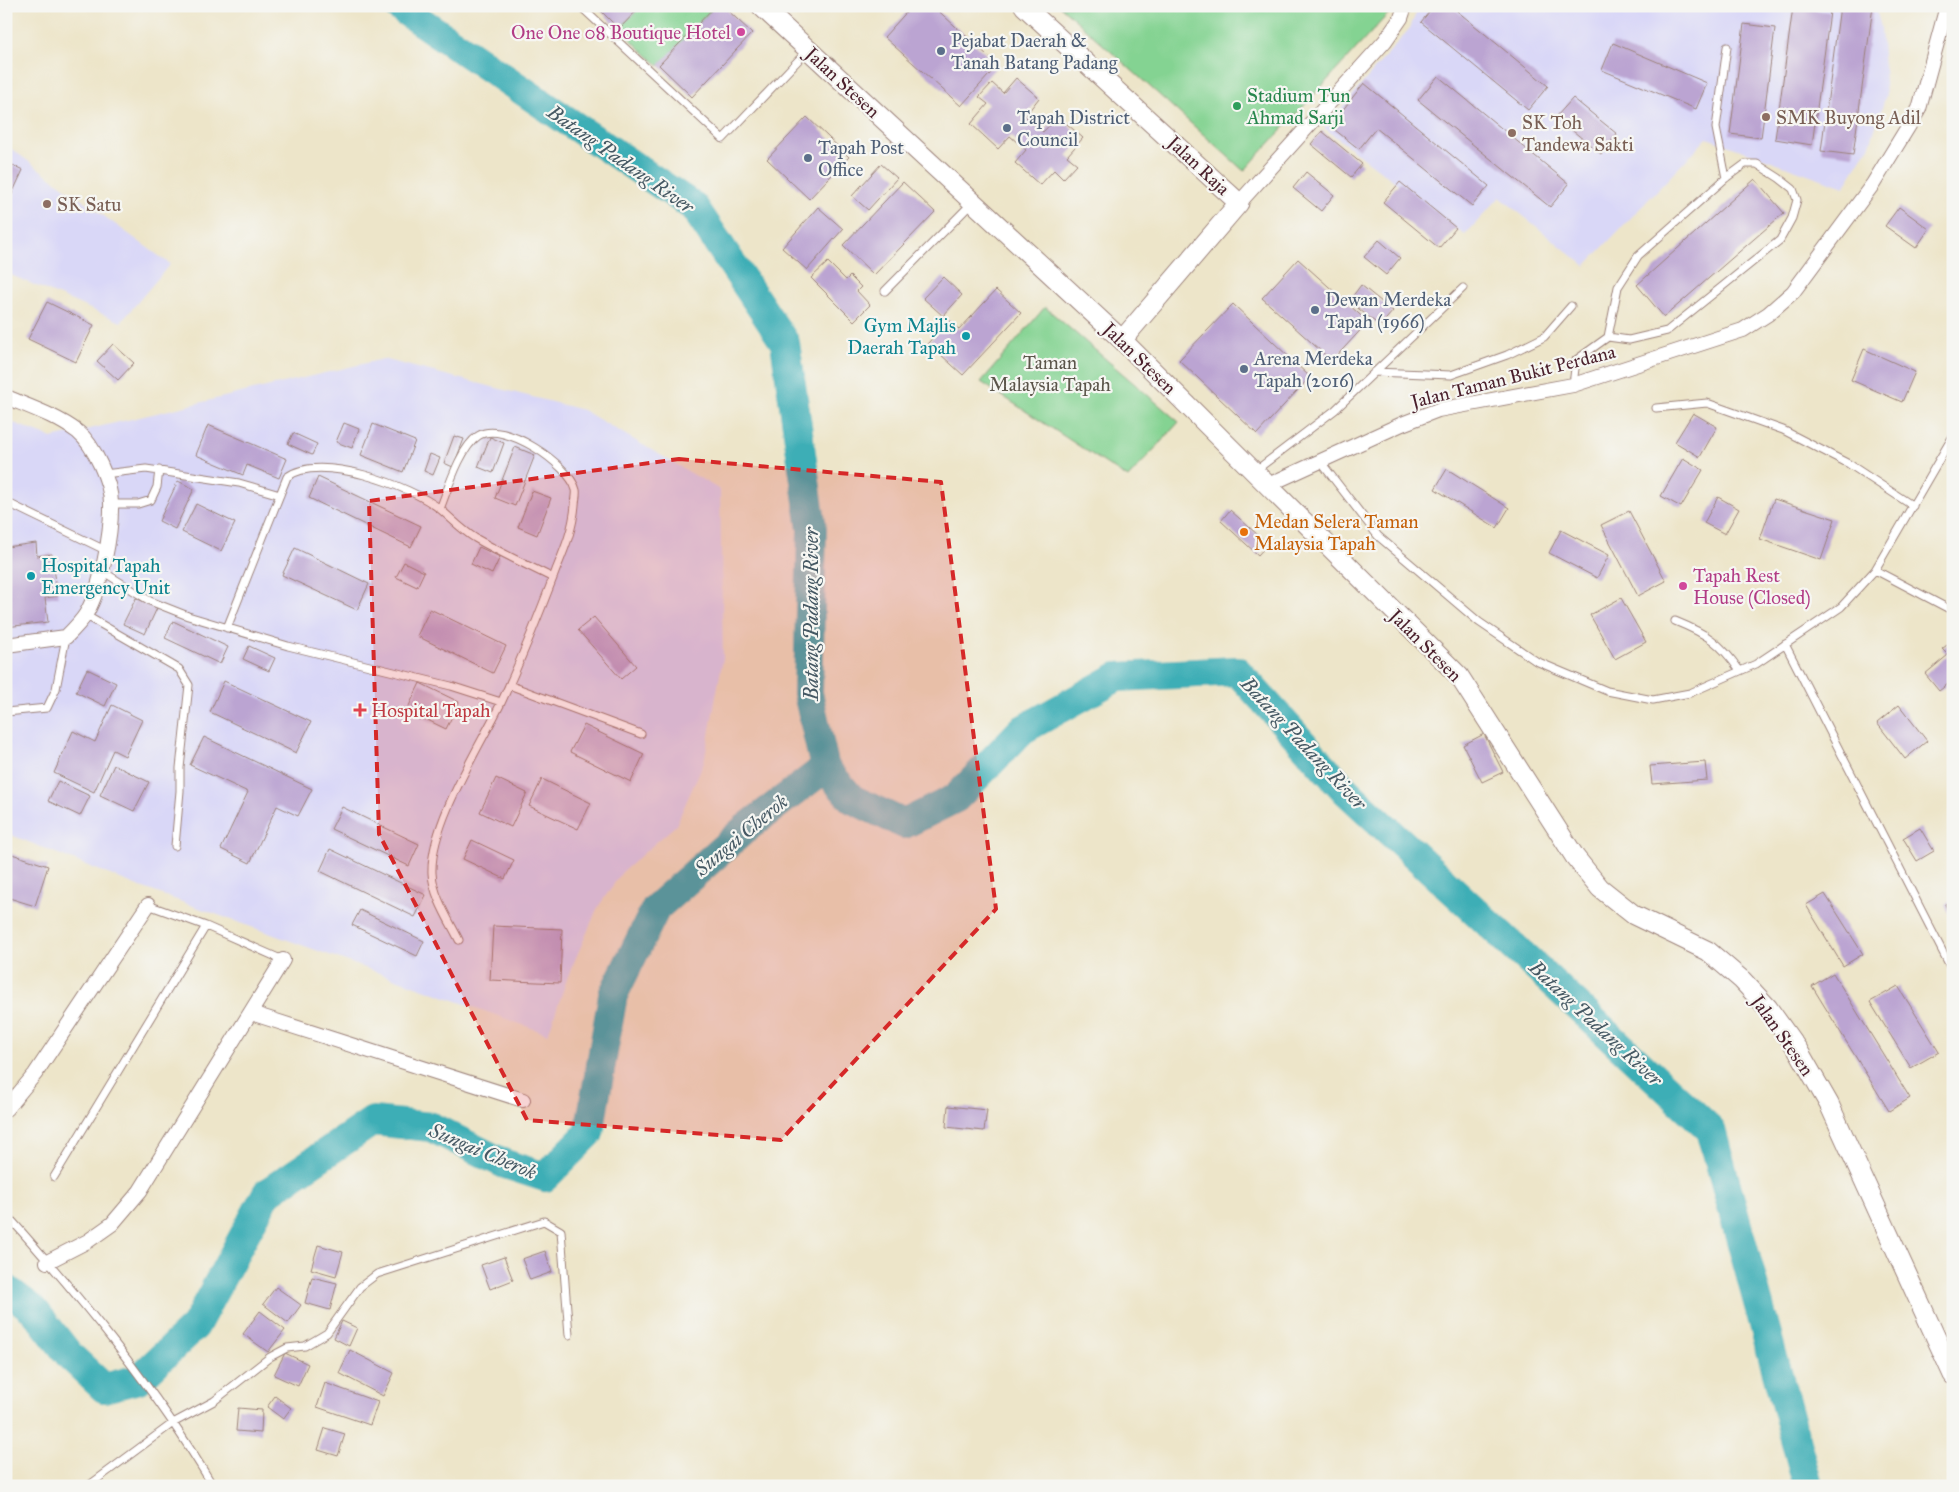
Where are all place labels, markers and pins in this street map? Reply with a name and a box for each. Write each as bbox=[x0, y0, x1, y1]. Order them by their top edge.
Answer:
place label: One One 08 Boutique Hotel bbox=[511, 21, 732, 45]
marker: One One 08 Boutique Hotel bbox=[735, 26, 747, 38]
place label: Pejabat Daerah & Tanah Batang Padang bbox=[951, 29, 1118, 75]
marker: Pejabat Daerah & Tanah Batang Padang bbox=[935, 45, 947, 57]
place label: Stadium Tun Ahmad Sarji bbox=[1246, 84, 1351, 129]
marker: Stadium Tun Ahmad Sarji bbox=[1231, 100, 1243, 112]
place label: Tapah District Council bbox=[1017, 106, 1130, 151]
place label: SMK Buyong Adil bbox=[1776, 106, 1922, 130]
place label: SK Toh Tandewa Sakti bbox=[1522, 111, 1634, 156]
marker: SMK Buyong Adil bbox=[1760, 111, 1772, 123]
marker: Tapah District Council bbox=[1001, 122, 1013, 134]
marker: SK Toh Tandewa Sakti bbox=[1506, 127, 1518, 139]
place label: Tapah Post Office bbox=[818, 136, 904, 181]
marker: Tapah Post Office bbox=[802, 152, 814, 164]
place label: SK Satu bbox=[57, 193, 121, 216]
marker: SK Satu bbox=[41, 198, 53, 210]
place label: Dewan Merdeka Tapah (1966) bbox=[1325, 288, 1452, 334]
marker: Dewan Merdeka Tapah (1966) bbox=[1309, 304, 1321, 316]
place label: Gym Majlis Daerah Tapah bbox=[847, 314, 956, 359]
marker: Gym Majlis Daerah Tapah bbox=[960, 330, 972, 342]
place label: Arena Merdeka Tapah (2016) bbox=[1253, 347, 1374, 393]
marker: Arena Merdeka Tapah (2016) bbox=[1238, 363, 1250, 375]
place label: Medan Selera Taman Malaysia Tapah bbox=[1254, 510, 1419, 555]
marker: Medan Selera Taman Malaysia Tapah bbox=[1238, 526, 1250, 538]
place label: Hospital Tapah Emergency Unit bbox=[41, 554, 171, 600]
place label: Tapah Rest House (Closed) bbox=[1693, 564, 1811, 610]
marker: Hospital Tapah Emergency Unit bbox=[25, 570, 37, 582]
marker: Tapah Rest House (Closed) bbox=[1677, 580, 1689, 592]
place label: Hospital Tapah bbox=[371, 699, 491, 722]
marker: Hospital Tapah bbox=[353, 703, 367, 717]

